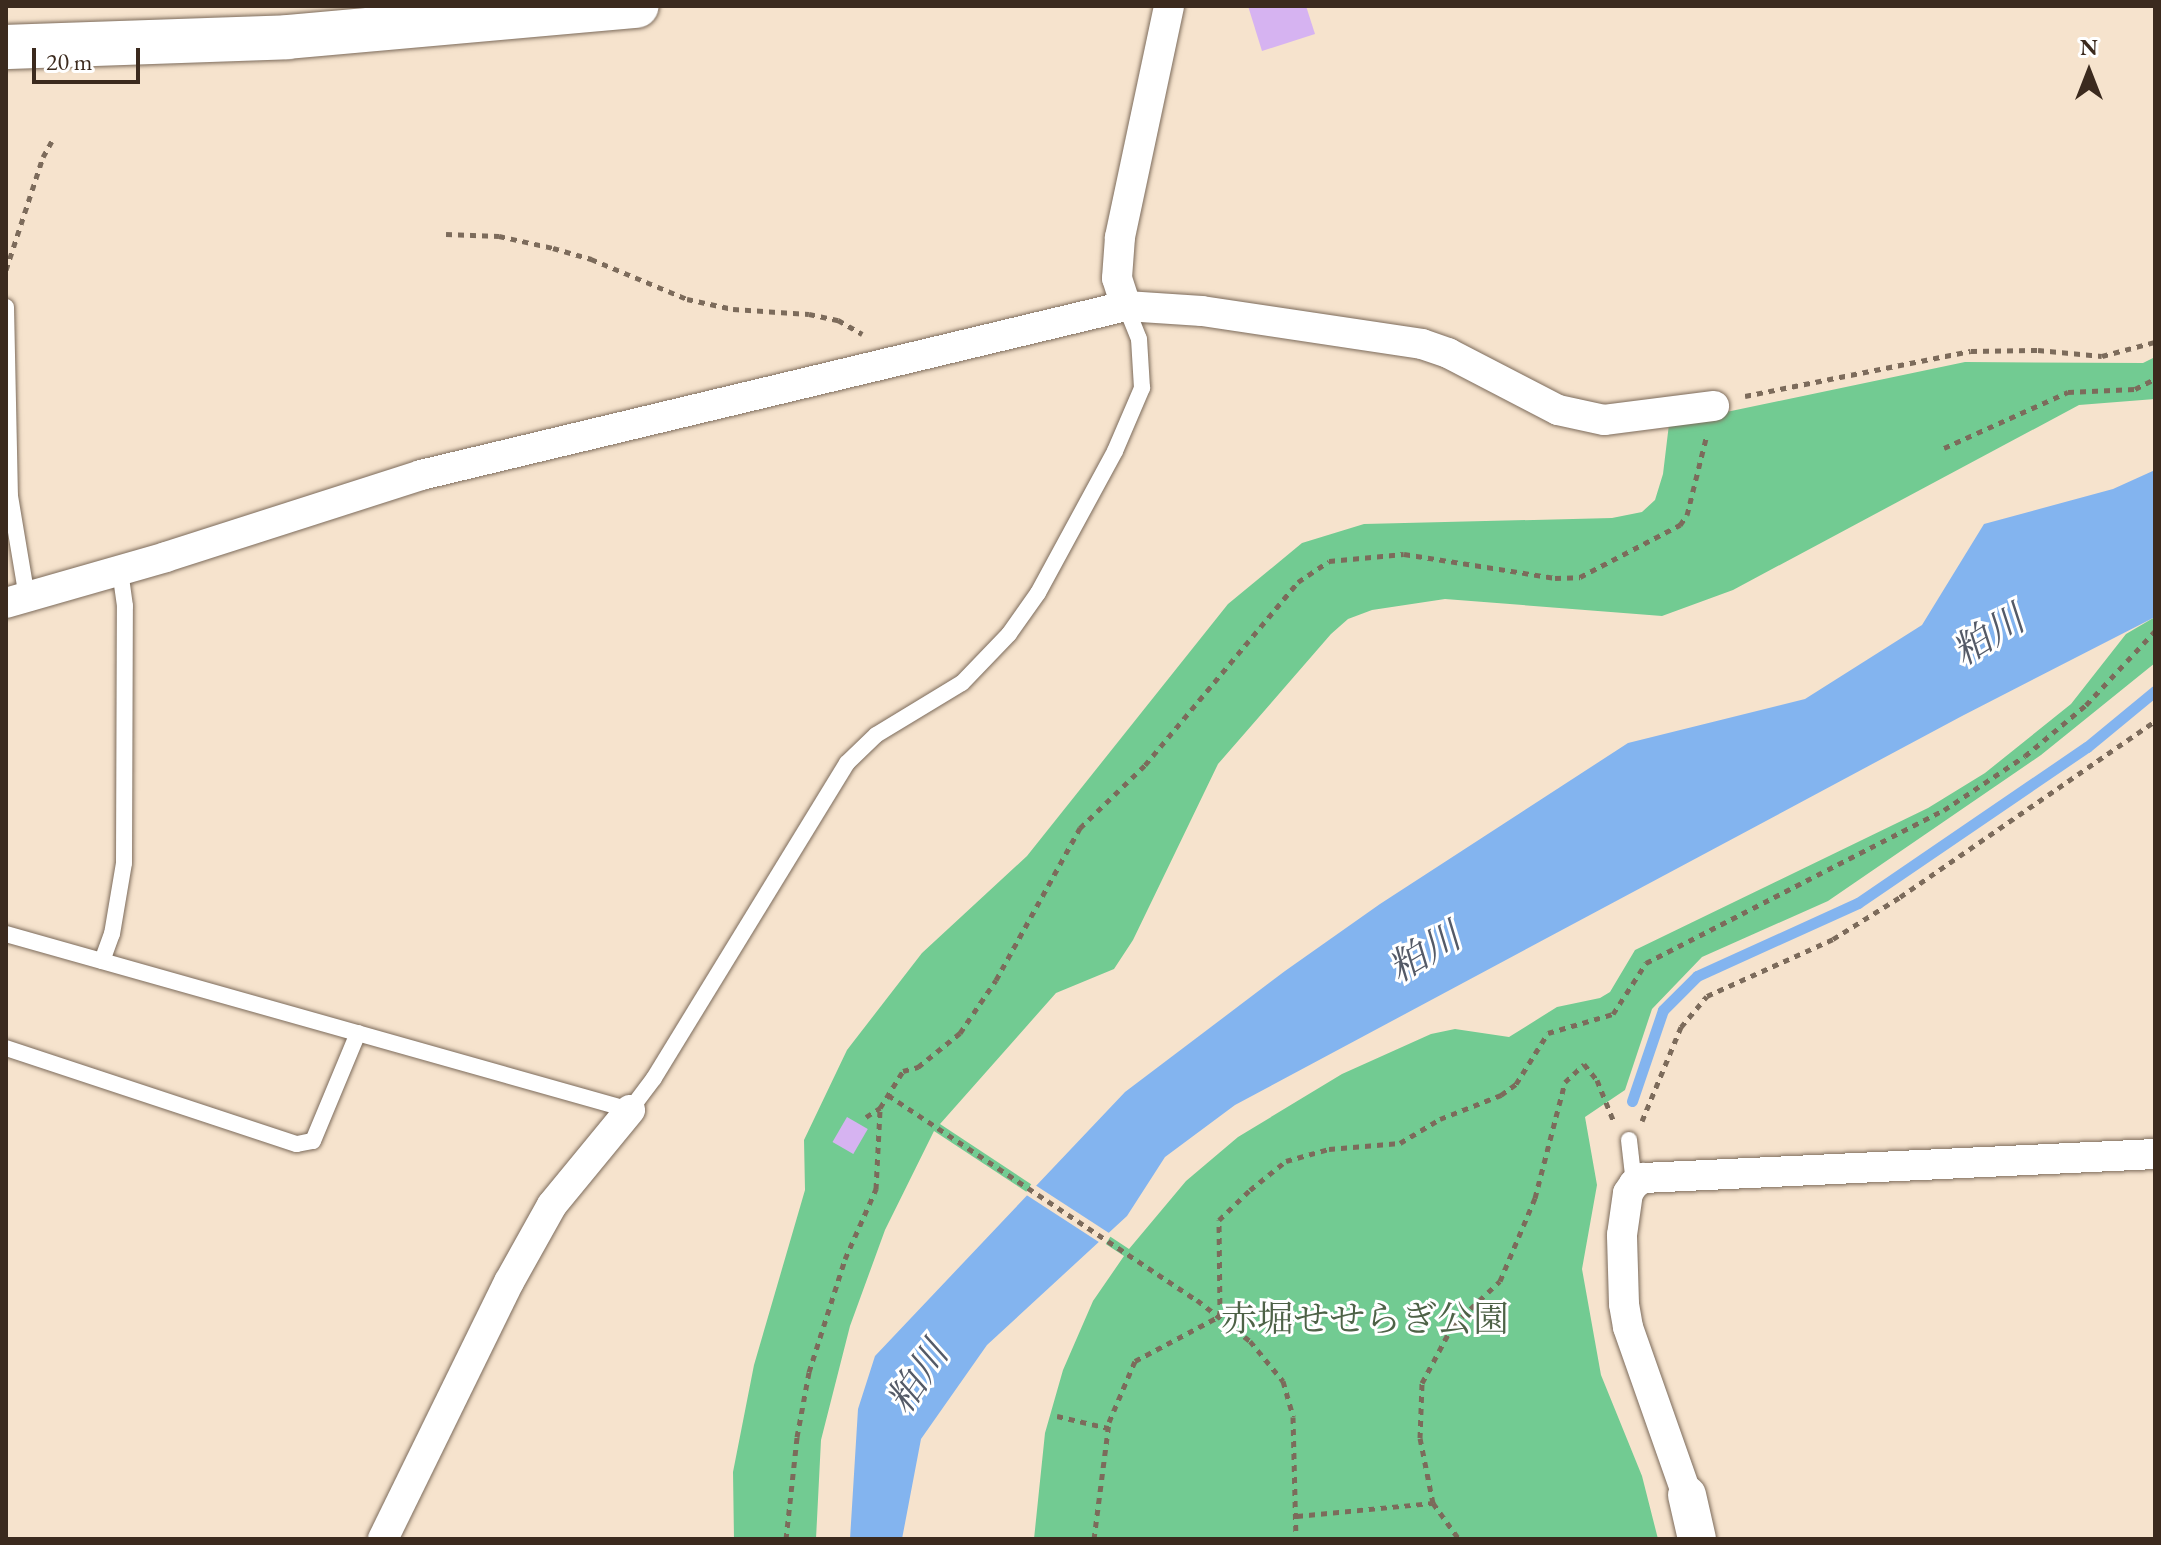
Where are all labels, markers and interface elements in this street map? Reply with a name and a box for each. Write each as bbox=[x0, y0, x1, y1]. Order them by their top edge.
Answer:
scale bar bbox=[36, 32, 144, 82]
north arrow bbox=[2049, 32, 2129, 112]
text: N bbox=[2080, 33, 2098, 62]
text: 20 m bbox=[46, 46, 93, 77]
water label: 粕川 bbox=[1944, 596, 2032, 674]
water label: 粕川 bbox=[1380, 913, 1468, 991]
park label: 赤堀せせらぎ公園 bbox=[1221, 1297, 1509, 1341]
water label: 粕川 bbox=[877, 1333, 957, 1421]

